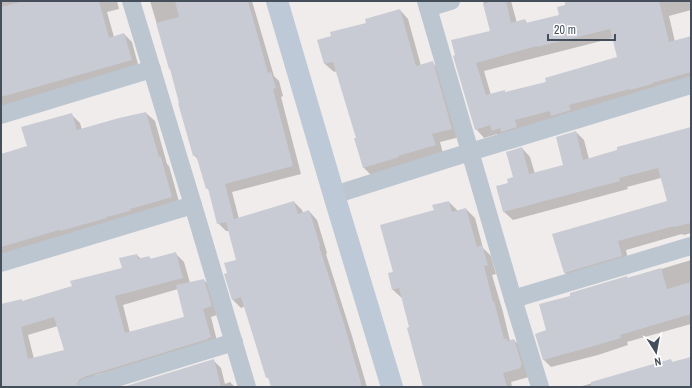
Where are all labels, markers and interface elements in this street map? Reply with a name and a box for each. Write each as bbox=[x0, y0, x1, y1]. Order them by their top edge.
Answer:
scale bar bbox=[548, 16, 615, 42]
text: 20 m bbox=[554, 22, 576, 38]
north arrow bbox=[636, 332, 676, 372]
text: N bbox=[653, 354, 662, 369]

